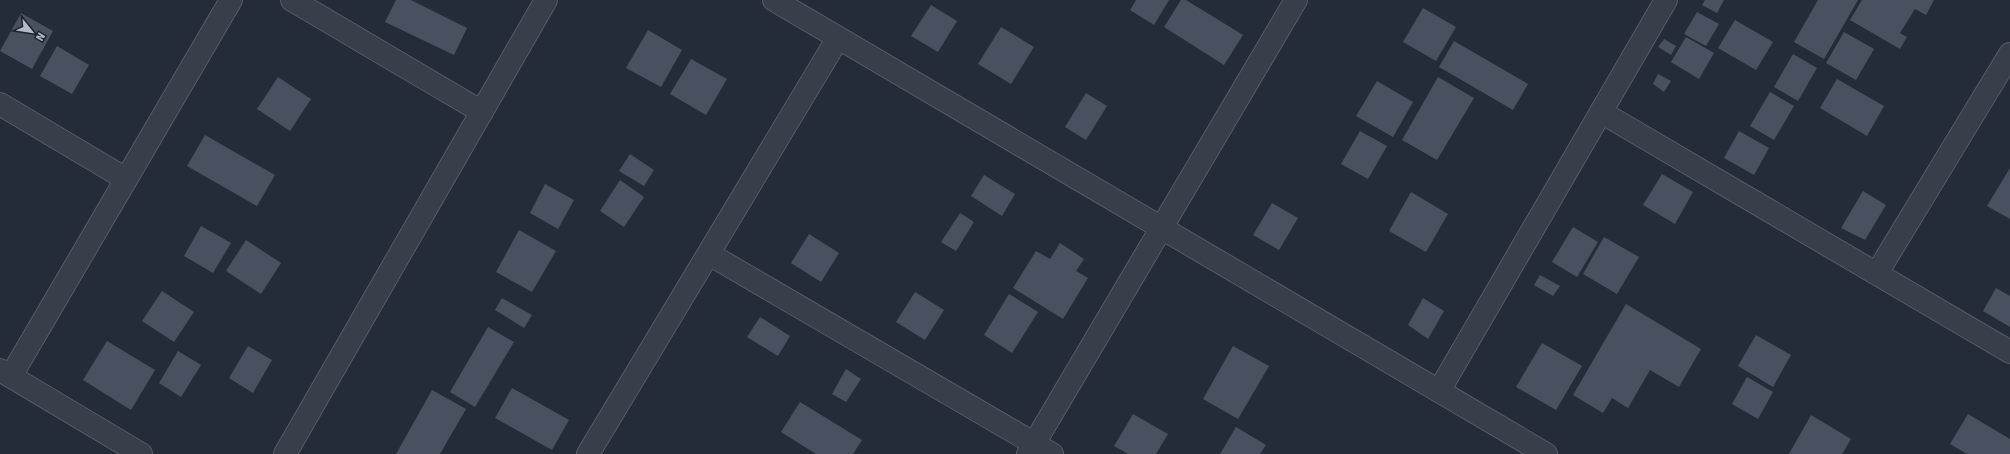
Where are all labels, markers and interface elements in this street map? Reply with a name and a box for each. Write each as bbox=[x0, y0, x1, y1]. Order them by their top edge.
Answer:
north arrow bbox=[12, 12, 52, 52]
text: N bbox=[33, 30, 48, 43]

